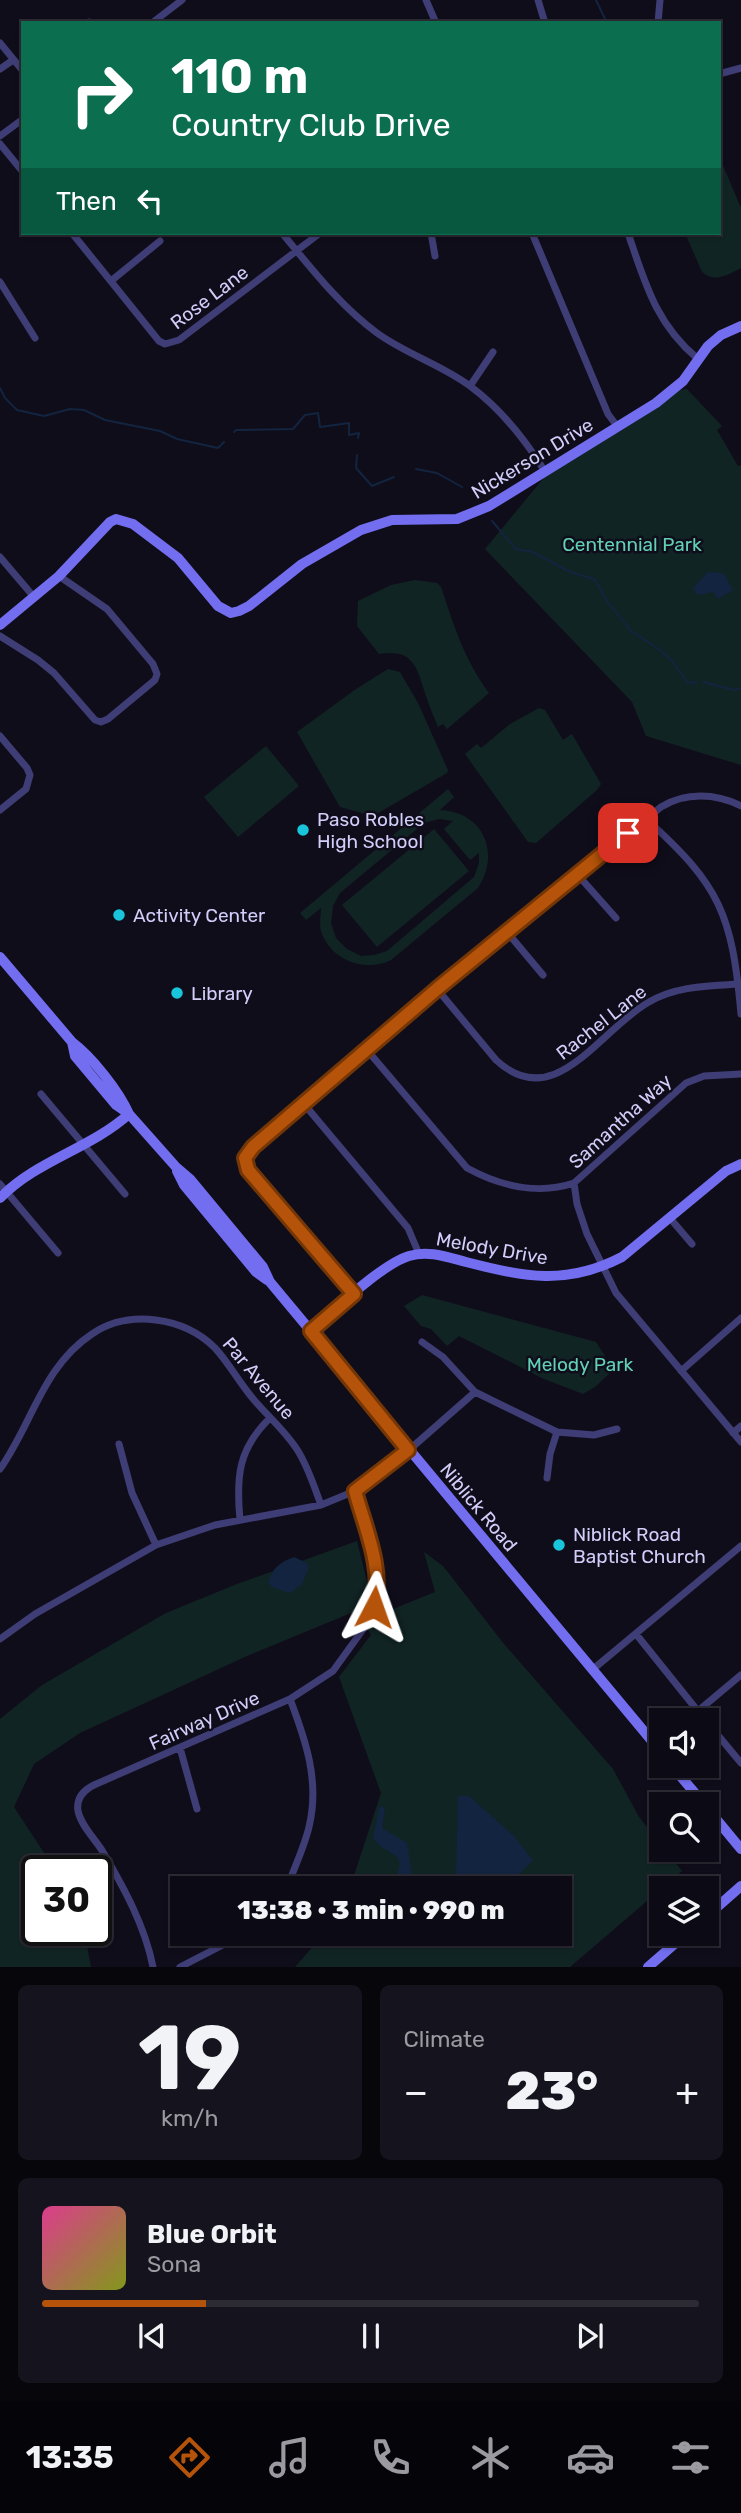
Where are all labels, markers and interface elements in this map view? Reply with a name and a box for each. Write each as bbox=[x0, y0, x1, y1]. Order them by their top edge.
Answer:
text: 110 m bbox=[171, 47, 308, 105]
icon: right bbox=[56, 49, 147, 140]
text: Country Club Drive bbox=[171, 106, 451, 144]
icon: left bbox=[131, 182, 169, 220]
text: Then bbox=[56, 186, 117, 217]
street label: Rose Lane bbox=[166, 261, 253, 334]
street label: Nickerson Drive bbox=[467, 413, 597, 504]
park label: Centennial Park bbox=[562, 533, 702, 556]
pin bbox=[598, 803, 658, 863]
place label: Paso Robles High School bbox=[317, 808, 424, 853]
icon: arrive bbox=[609, 814, 647, 852]
marker: Paso Robles High School bbox=[295, 822, 311, 838]
place label: Activity Center bbox=[133, 904, 266, 927]
marker: Activity Center bbox=[111, 907, 127, 923]
street label: Rachel Lane bbox=[552, 980, 651, 1065]
place label: Library bbox=[191, 982, 253, 1005]
marker: Library bbox=[169, 985, 185, 1001]
street label: Samantha Way bbox=[564, 1069, 677, 1174]
street label: Melody Drive bbox=[434, 1227, 550, 1270]
street label: Par Avenue bbox=[218, 1333, 300, 1424]
park label: Melody Park bbox=[527, 1353, 634, 1376]
street label: Niblick Road bbox=[435, 1459, 522, 1556]
place label: Niblick Road Baptist Church bbox=[573, 1523, 706, 1568]
marker: Niblick Road Baptist Church bbox=[551, 1537, 567, 1553]
position arrow bbox=[337, 1570, 411, 1644]
street label: Fairway Drive bbox=[145, 1686, 263, 1755]
map controls bbox=[649, 1708, 719, 1946]
button: sound bbox=[649, 1708, 719, 1778]
button: search bbox=[649, 1792, 719, 1862]
speed limit sign: 30 bbox=[21, 1855, 112, 1946]
button: layers bbox=[649, 1876, 719, 1946]
text: 13:38 · 3 min · 990 m bbox=[237, 1895, 505, 1926]
text: 19 bbox=[138, 2004, 242, 2112]
text: Climate bbox=[404, 2025, 485, 2053]
text: 23° bbox=[505, 2060, 598, 2122]
text: − bbox=[404, 2069, 428, 2115]
text: + bbox=[675, 2069, 699, 2115]
text: km/h bbox=[161, 2104, 218, 2132]
text: Blue Orbit bbox=[147, 2219, 277, 2250]
text: Sona bbox=[147, 2250, 201, 2278]
icon: previous bbox=[133, 2317, 171, 2355]
icon: pause bbox=[352, 2317, 390, 2355]
icon: next bbox=[571, 2317, 609, 2355]
icon: directions bbox=[165, 2433, 214, 2482]
icon: music bbox=[265, 2433, 314, 2482]
icon: phone bbox=[366, 2433, 415, 2482]
icon: climate bbox=[466, 2433, 515, 2482]
icon: car bbox=[566, 2433, 615, 2482]
icon: filters bbox=[666, 2433, 715, 2482]
text: 13:35 bbox=[26, 2438, 114, 2476]

